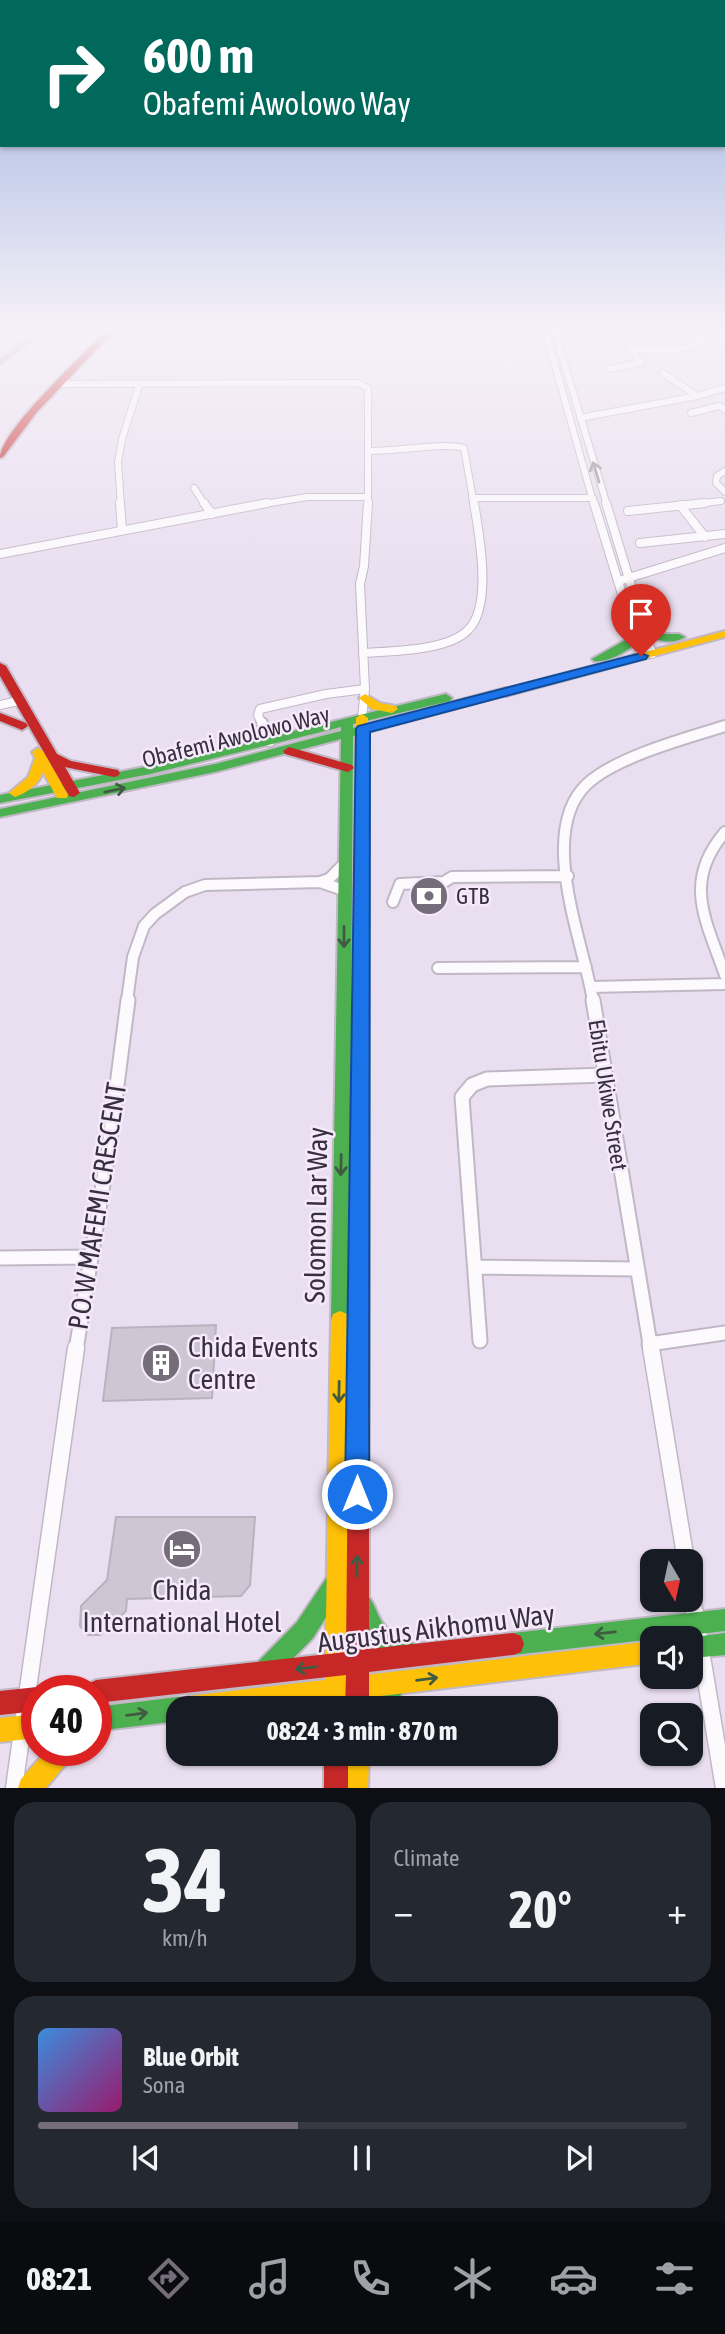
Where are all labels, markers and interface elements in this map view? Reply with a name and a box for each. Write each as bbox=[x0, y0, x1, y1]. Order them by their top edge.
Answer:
text: 600 m bbox=[143, 27, 254, 83]
icon: right bbox=[28, 28, 119, 119]
text: Obafemi Awolowo Way bbox=[143, 85, 411, 122]
one-way arrow bbox=[589, 462, 601, 484]
pin bbox=[611, 584, 671, 656]
icon: arrive bbox=[622, 595, 660, 633]
street label: Obafemi Awolowo Way bbox=[139, 701, 333, 773]
one-way arrow bbox=[103, 782, 126, 796]
bank icon: GTB bbox=[408, 875, 450, 917]
place label: GTB bbox=[456, 883, 489, 909]
one-way arrow bbox=[337, 925, 351, 948]
street label: Ebitu Ukiwe Street bbox=[583, 1018, 633, 1172]
street label: P.O.W MAFEMI CRESCENT bbox=[62, 1080, 132, 1332]
street label: Solomon Lar Way bbox=[298, 1127, 334, 1303]
one-way arrow bbox=[334, 1153, 348, 1176]
place label: Chida Events Centre bbox=[188, 1331, 318, 1395]
building icon: Chida Events Centre bbox=[140, 1342, 182, 1384]
one-way arrow bbox=[332, 1380, 346, 1403]
position arrow bbox=[320, 1457, 394, 1531]
hotel icon: Chida International Hotel bbox=[161, 1528, 203, 1570]
north arrow bbox=[640, 1549, 704, 1612]
map controls bbox=[640, 1549, 703, 1766]
one-way arrow bbox=[350, 1555, 364, 1578]
place label: Chida International Hotel bbox=[83, 1574, 282, 1638]
street label: Augustus Aikhomu Way bbox=[316, 1598, 556, 1658]
button: sound bbox=[640, 1626, 703, 1689]
one-way arrow bbox=[594, 1627, 617, 1640]
one-way arrow bbox=[295, 1661, 318, 1674]
one-way arrow bbox=[415, 1673, 438, 1686]
speed limit sign: 40 bbox=[21, 1675, 112, 1766]
button: search bbox=[640, 1703, 703, 1766]
one-way arrow bbox=[126, 1708, 148, 1721]
text: 08:24 · 3 min · 870 m bbox=[267, 1716, 457, 1746]
text: 34 bbox=[142, 1827, 228, 1931]
text: Climate bbox=[394, 1845, 459, 1871]
text: 20° bbox=[509, 1879, 572, 1939]
text: − bbox=[394, 1889, 413, 1932]
text: + bbox=[667, 1889, 687, 1932]
text: km/h bbox=[162, 1925, 208, 1951]
text: Blue Orbit bbox=[143, 2042, 239, 2072]
text: Sona bbox=[143, 2072, 185, 2098]
icon: previous bbox=[127, 2139, 165, 2177]
icon: pause bbox=[343, 2139, 381, 2177]
icon: next bbox=[560, 2139, 598, 2177]
icon: directions bbox=[144, 2254, 193, 2303]
icon: music bbox=[245, 2254, 294, 2303]
icon: phone bbox=[346, 2254, 395, 2303]
icon: climate bbox=[448, 2254, 497, 2303]
icon: car bbox=[549, 2254, 598, 2303]
icon: filters bbox=[650, 2254, 699, 2303]
text: 08:21 bbox=[26, 2260, 92, 2297]

